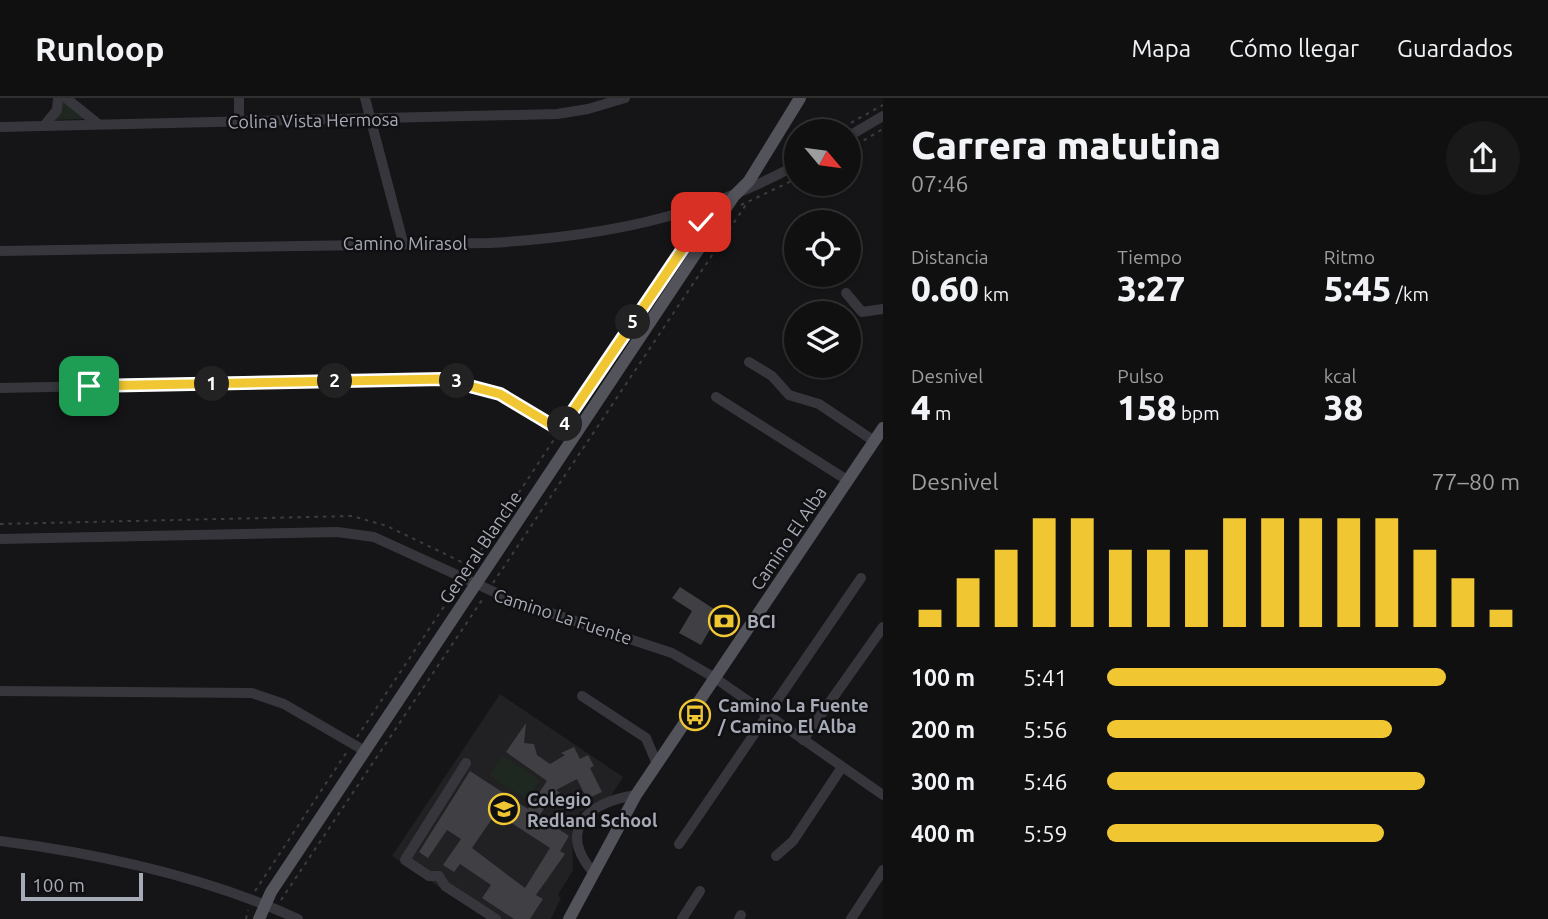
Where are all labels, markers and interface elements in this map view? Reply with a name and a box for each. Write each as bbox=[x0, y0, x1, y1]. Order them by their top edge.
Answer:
text: Runloop bbox=[35, 30, 165, 67]
text: Mapa bbox=[1131, 35, 1191, 62]
text: Cómo llegar bbox=[1229, 35, 1359, 62]
text: Guardados bbox=[1397, 35, 1513, 62]
street label: Colina Vista Hermosa bbox=[227, 109, 399, 131]
north arrow bbox=[784, 119, 861, 196]
map controls bbox=[784, 119, 861, 378]
button: share bbox=[1446, 121, 1520, 195]
text: Carrera matutina bbox=[911, 124, 1221, 166]
text: 07:46 bbox=[911, 171, 969, 196]
pin bbox=[671, 192, 731, 252]
icon: check bbox=[682, 203, 720, 241]
button: locate bbox=[784, 210, 861, 287]
street label: Camino Mirasol bbox=[343, 233, 467, 253]
text: Distancia bbox=[911, 246, 989, 268]
text: Tiempo bbox=[1117, 246, 1182, 268]
text: Ritmo bbox=[1324, 246, 1375, 268]
text: 0.60 bbox=[911, 268, 979, 308]
text: 3:27 bbox=[1117, 268, 1185, 308]
text: 5:45 bbox=[1324, 268, 1392, 308]
text: km bbox=[979, 283, 1009, 305]
text: /km bbox=[1392, 283, 1429, 305]
button: layers bbox=[784, 301, 861, 378]
pin: 5 bbox=[616, 304, 650, 340]
text: 5 bbox=[627, 310, 638, 332]
pin bbox=[59, 356, 119, 416]
pin: 2 bbox=[318, 364, 352, 398]
pin: 3 bbox=[440, 364, 475, 398]
text: Desnivel bbox=[911, 365, 983, 387]
text: Pulso bbox=[1117, 365, 1164, 387]
text: kcal bbox=[1324, 365, 1356, 387]
pin: 1 bbox=[194, 366, 230, 402]
icon: arrive bbox=[70, 367, 108, 405]
text: 2 bbox=[329, 369, 340, 391]
text: 3 bbox=[451, 369, 462, 391]
text: 1 bbox=[206, 372, 217, 394]
text: 4 bbox=[911, 387, 931, 427]
text: 158 bbox=[1117, 387, 1177, 427]
text: 38 bbox=[1324, 387, 1363, 427]
text: m bbox=[931, 402, 952, 424]
text: bpm bbox=[1177, 402, 1220, 424]
pin: 4 bbox=[548, 406, 582, 442]
text: 4 bbox=[559, 412, 570, 434]
text: Desnivel bbox=[911, 469, 999, 494]
text: 77–80 m bbox=[1432, 469, 1520, 494]
street label: Camino El Alba bbox=[746, 483, 830, 593]
street label: General Blanche bbox=[435, 487, 525, 607]
street label: Camino La Fuente bbox=[491, 584, 635, 648]
bank icon: BCI bbox=[707, 604, 741, 638]
place label: BCI bbox=[747, 611, 776, 631]
text: 100 m bbox=[911, 665, 975, 690]
text: 5:41 bbox=[1023, 665, 1068, 690]
place label: Camino La Fuente / Camino El Alba bbox=[717, 695, 869, 736]
bus stop icon: Camino La Fuente / Camino El Alba bbox=[678, 698, 712, 732]
text: 200 m bbox=[911, 717, 975, 742]
text: 5:56 bbox=[1023, 717, 1068, 742]
text: 300 m bbox=[911, 769, 975, 794]
text: 5:46 bbox=[1023, 769, 1068, 794]
place label: Colegio Redland School bbox=[527, 789, 658, 830]
school or university icon: Colegio Redland School bbox=[487, 792, 521, 826]
text: 400 m bbox=[911, 821, 975, 846]
text: 5:59 bbox=[1023, 821, 1068, 846]
scale bar bbox=[21, 870, 144, 902]
text: 100 m bbox=[32, 874, 85, 896]

